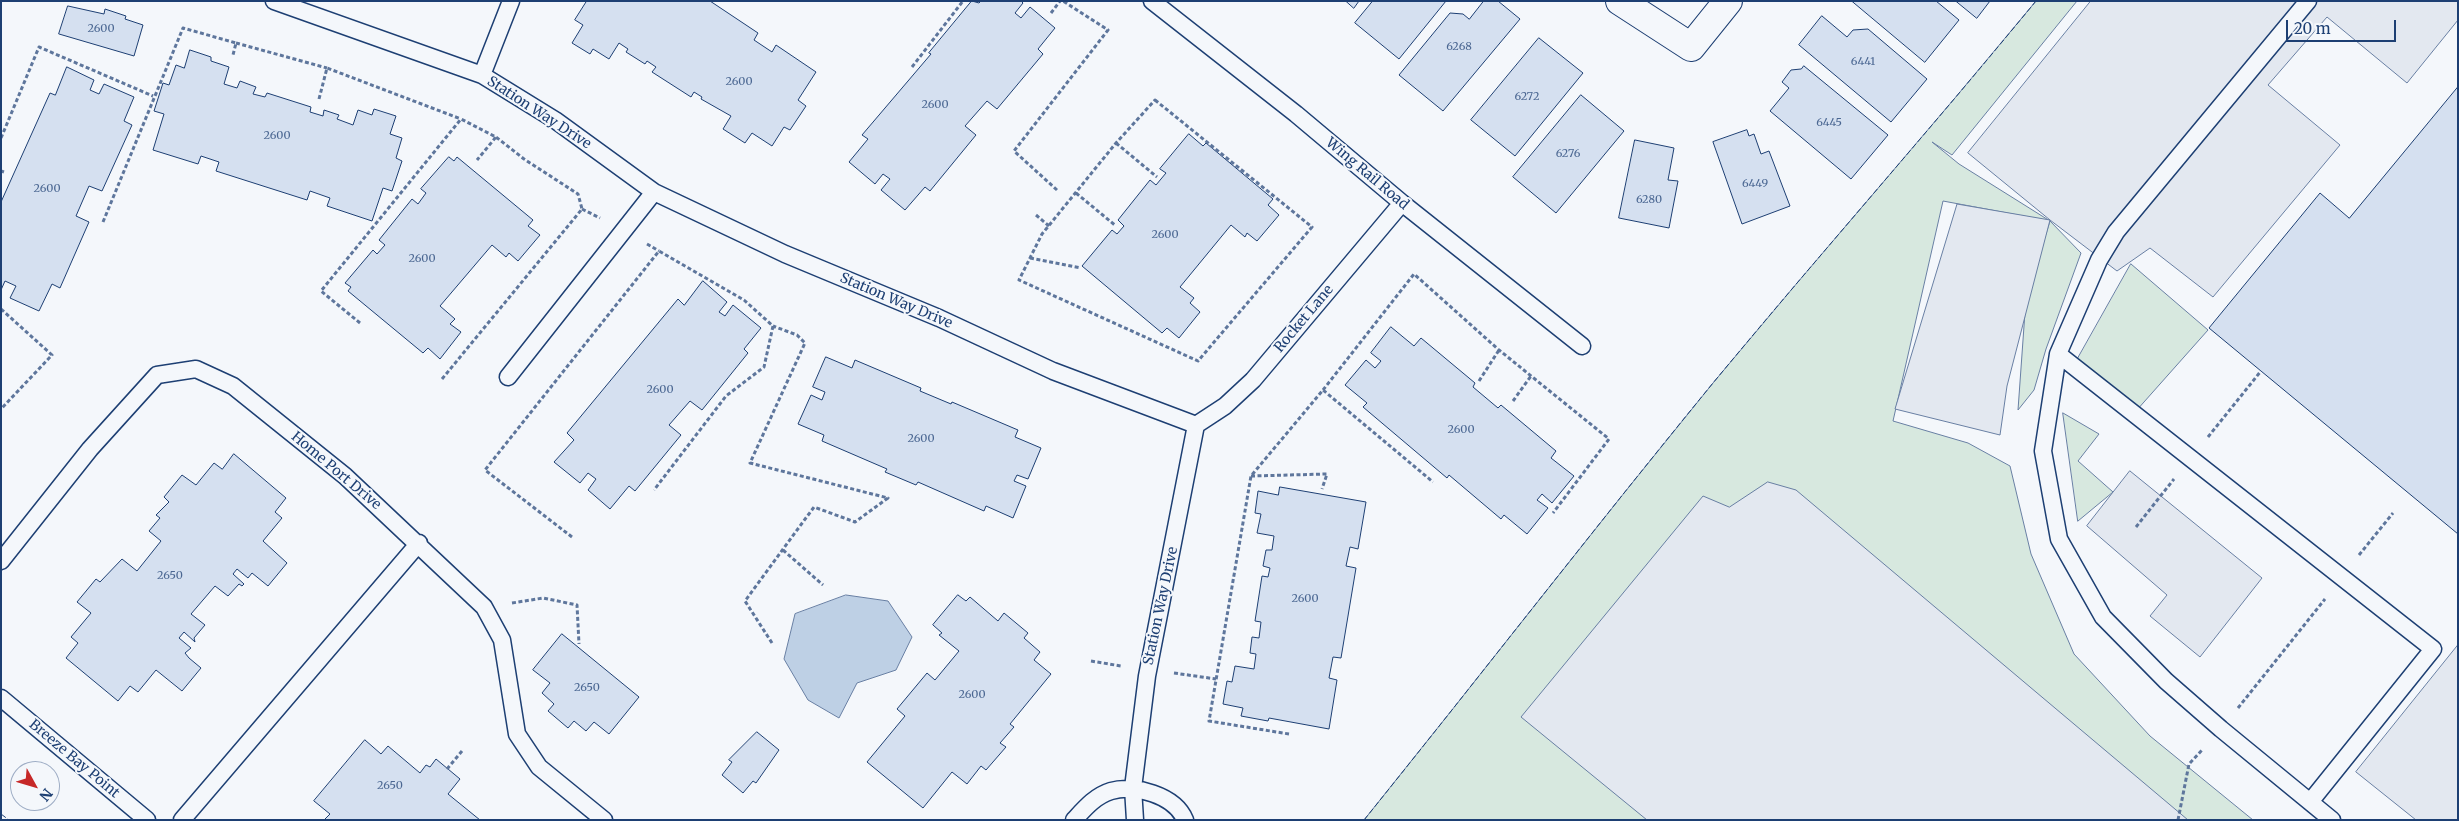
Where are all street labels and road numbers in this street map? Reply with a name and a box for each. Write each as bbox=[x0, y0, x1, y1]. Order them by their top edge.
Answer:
street label: Station Way Drive bbox=[484, 73, 594, 153]
street label: Wing Rail Road bbox=[1322, 135, 1412, 213]
street label: Station Way Drive bbox=[837, 270, 955, 332]
street label: Rocket Lane bbox=[1271, 282, 1337, 356]
street label: Home Port Drive bbox=[288, 429, 384, 513]
street label: Station Way Drive bbox=[1140, 545, 1182, 667]
street label: Breeze Bay Point bbox=[25, 716, 123, 802]

